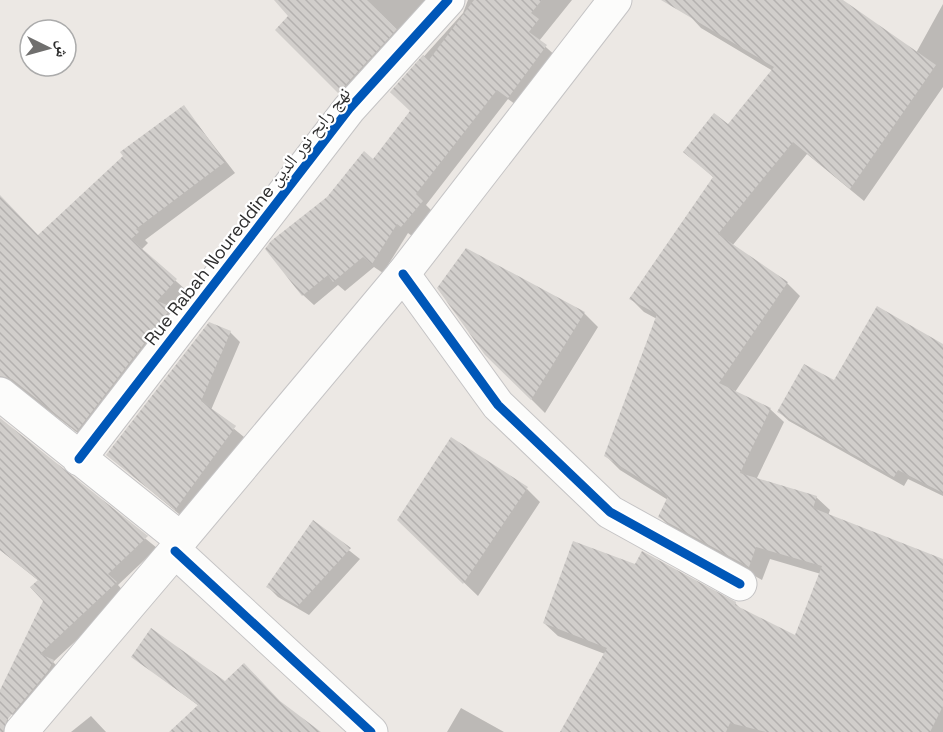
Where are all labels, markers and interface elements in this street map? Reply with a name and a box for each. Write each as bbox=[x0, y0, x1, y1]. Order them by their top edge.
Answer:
north arrow bbox=[18, 18, 78, 78]
text: ش bbox=[51, 40, 74, 59]
street label: Rue Rabah Noureddine نهج رابح نور الدين bbox=[139, 82, 356, 350]

